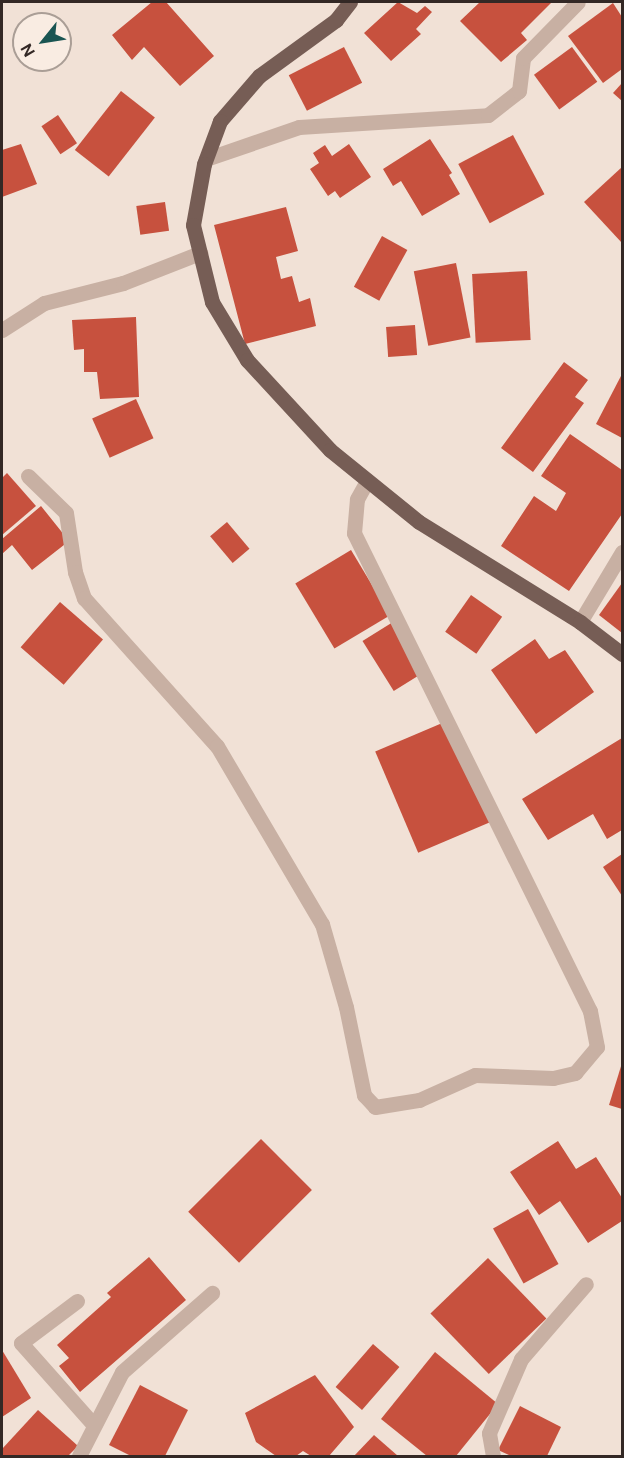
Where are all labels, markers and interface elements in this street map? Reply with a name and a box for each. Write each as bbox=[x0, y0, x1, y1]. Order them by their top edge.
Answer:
north arrow bbox=[12, 12, 72, 72]
text: N bbox=[16, 40, 40, 61]

